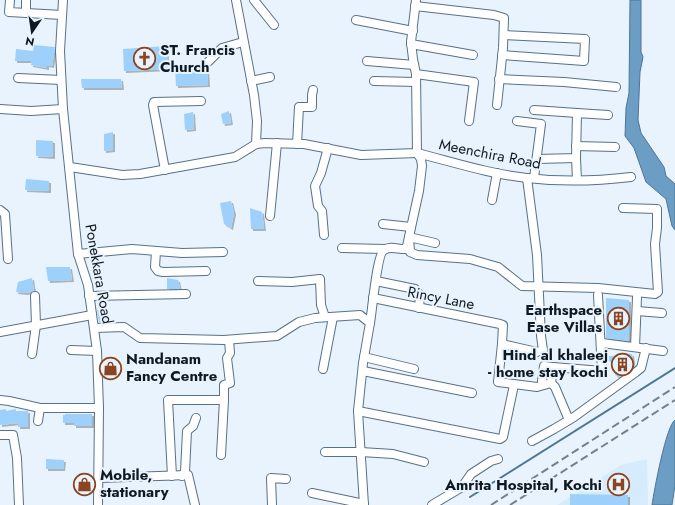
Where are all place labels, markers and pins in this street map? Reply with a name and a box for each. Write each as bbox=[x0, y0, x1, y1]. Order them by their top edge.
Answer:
place label: ST. Francis Church bbox=[160, 39, 235, 78]
church icon: ST. Francis Church bbox=[132, 46, 158, 72]
place label: Earthspace Ease Villas bbox=[525, 299, 602, 338]
building icon: Earthspace Ease Villas bbox=[605, 306, 631, 332]
place label: Hind al khaleej - home stay kochi bbox=[488, 344, 608, 383]
place label: Nandanam Fancy Centre bbox=[126, 348, 218, 387]
building icon: Hind al khaleej - home stay kochi bbox=[610, 351, 636, 377]
shop icon: Nandanam Fancy Centre bbox=[98, 355, 124, 381]
place label: Mobile, stationary bbox=[100, 464, 169, 503]
shop icon: Mobile, stationary bbox=[72, 471, 98, 497]
hospital icon: Amrita Hospital, Kochi bbox=[605, 472, 631, 498]
place label: Amrita Hospital, Kochi bbox=[444, 474, 602, 496]

